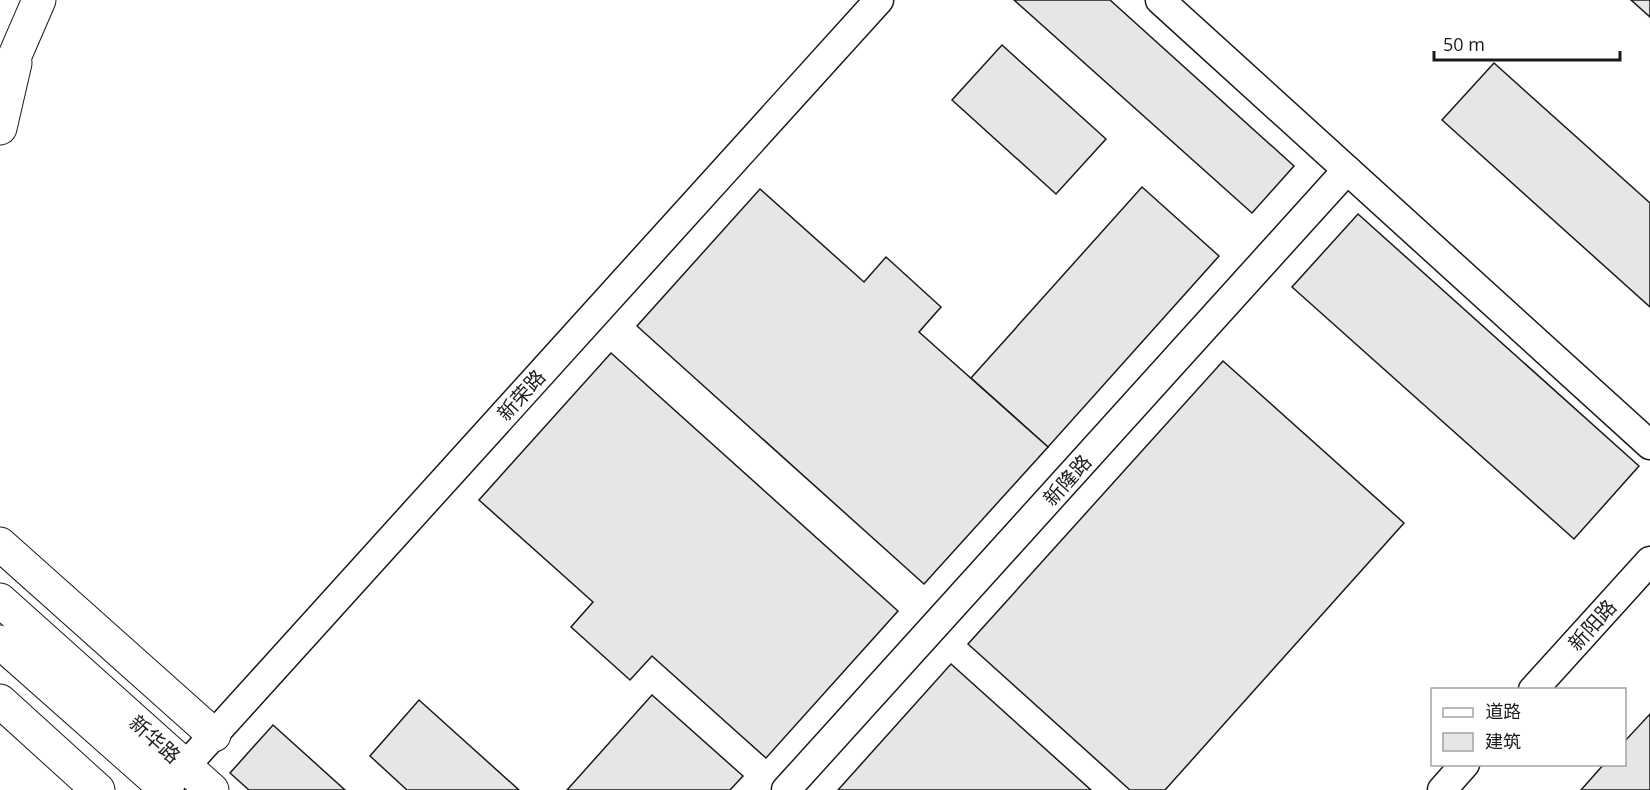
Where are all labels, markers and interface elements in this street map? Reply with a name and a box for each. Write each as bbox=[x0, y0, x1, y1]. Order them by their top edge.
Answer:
scale bar bbox=[1434, 24, 1620, 62]
text: 50 m bbox=[1443, 32, 1485, 56]
street label: 新荣路 bbox=[491, 364, 551, 426]
street label: 新隆路 bbox=[1037, 449, 1097, 511]
street label: 新阳路 bbox=[1562, 594, 1622, 656]
legend bbox=[1431, 688, 1626, 766]
text: 道路 bbox=[1485, 699, 1521, 723]
street label: 新华路 bbox=[124, 709, 186, 769]
text: 建筑 bbox=[1485, 729, 1521, 753]

